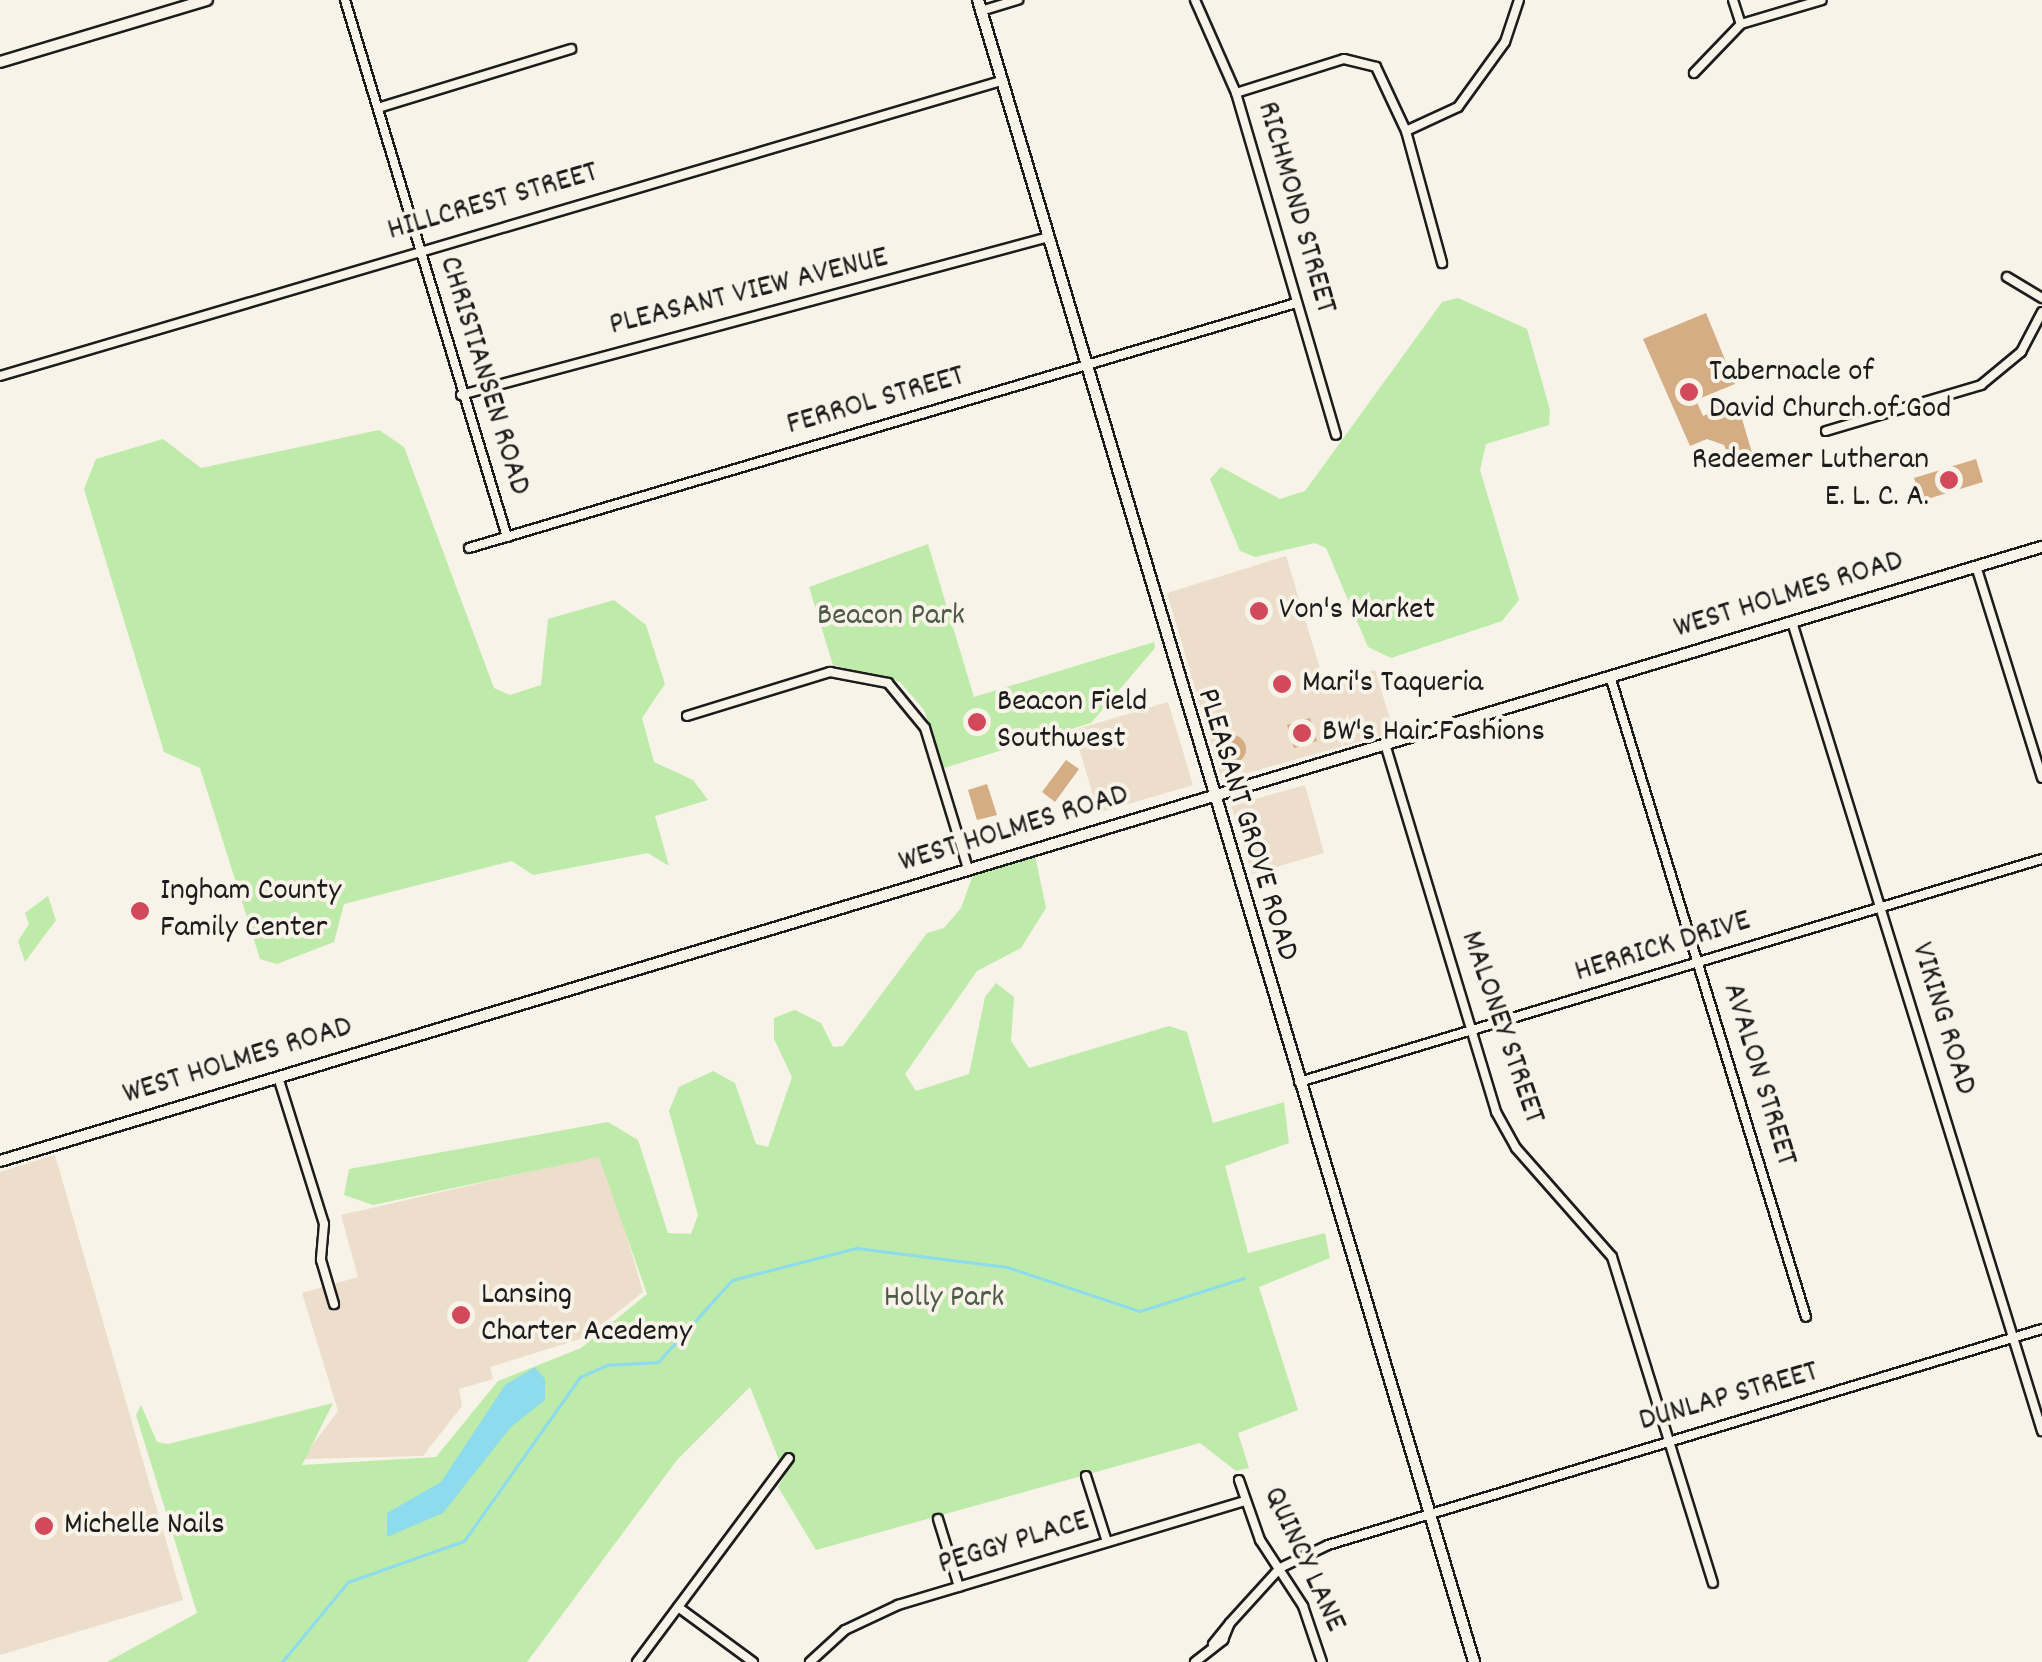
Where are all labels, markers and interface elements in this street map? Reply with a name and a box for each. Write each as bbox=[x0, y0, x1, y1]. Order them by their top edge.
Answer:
street label: RICHMOND STREET bbox=[1246, 98, 1344, 318]
street label: HILLCREST STREET bbox=[383, 155, 603, 251]
street label: PLEASANT VIEW AVENUE bbox=[606, 240, 892, 346]
street label: CHRISTIANSEN ROAD bbox=[428, 252, 538, 500]
place label: Tabernacle of David Church of God bbox=[1709, 355, 1951, 430]
street label: FERROL STREET bbox=[783, 358, 969, 446]
marker: Tabernacle of David Church of God bbox=[1678, 381, 1700, 403]
place label: Redeemer Lutheran E. L. C. A. bbox=[1692, 443, 1929, 518]
marker: Redeemer Lutheran E. L. C. A. bbox=[1938, 469, 1960, 491]
street label: WEST HOLMES ROAD bbox=[1670, 543, 1908, 649]
place label: Von's Market bbox=[1279, 592, 1435, 630]
park label: Beacon Park bbox=[817, 598, 965, 636]
marker: Von's Market bbox=[1248, 600, 1270, 622]
place label: Mari's Taqueria bbox=[1302, 665, 1483, 703]
marker: Mari's Taqueria bbox=[1271, 673, 1293, 695]
street label: PLEASANT GROVE ROAD bbox=[1186, 684, 1306, 966]
place label: Beacon Field Southwest bbox=[997, 685, 1147, 760]
marker: Beacon Field Southwest bbox=[966, 711, 988, 733]
place label: BW's Hair Fashions bbox=[1322, 714, 1545, 752]
marker: BW's Hair Fashions bbox=[1291, 722, 1313, 744]
street label: WEST HOLMES ROAD bbox=[895, 777, 1133, 883]
place label: Ingham County Family Center bbox=[160, 874, 341, 949]
marker: Ingham County Family Center bbox=[129, 900, 151, 922]
street label: HERRICK DRIVE bbox=[1570, 903, 1756, 993]
street label: MALONEY STREET bbox=[1450, 927, 1552, 1129]
street label: VIKING ROAD bbox=[1901, 938, 1983, 1100]
street label: AVALON STREET bbox=[1712, 979, 1804, 1171]
street label: WEST HOLMES ROAD bbox=[119, 1009, 357, 1115]
place label: Lansing Charter Acedemy bbox=[481, 1278, 692, 1353]
park label: Holly Park bbox=[884, 1280, 1004, 1318]
marker: Lansing Charter Acedemy bbox=[450, 1304, 472, 1326]
street label: DUNLAP STREET bbox=[1635, 1354, 1823, 1442]
street label: QUINCY LANE bbox=[1253, 1481, 1353, 1639]
street label: PEGGY PLACE bbox=[934, 1503, 1094, 1585]
place label: Michelle Nails bbox=[64, 1507, 225, 1545]
marker: Michelle Nails bbox=[33, 1515, 55, 1537]

